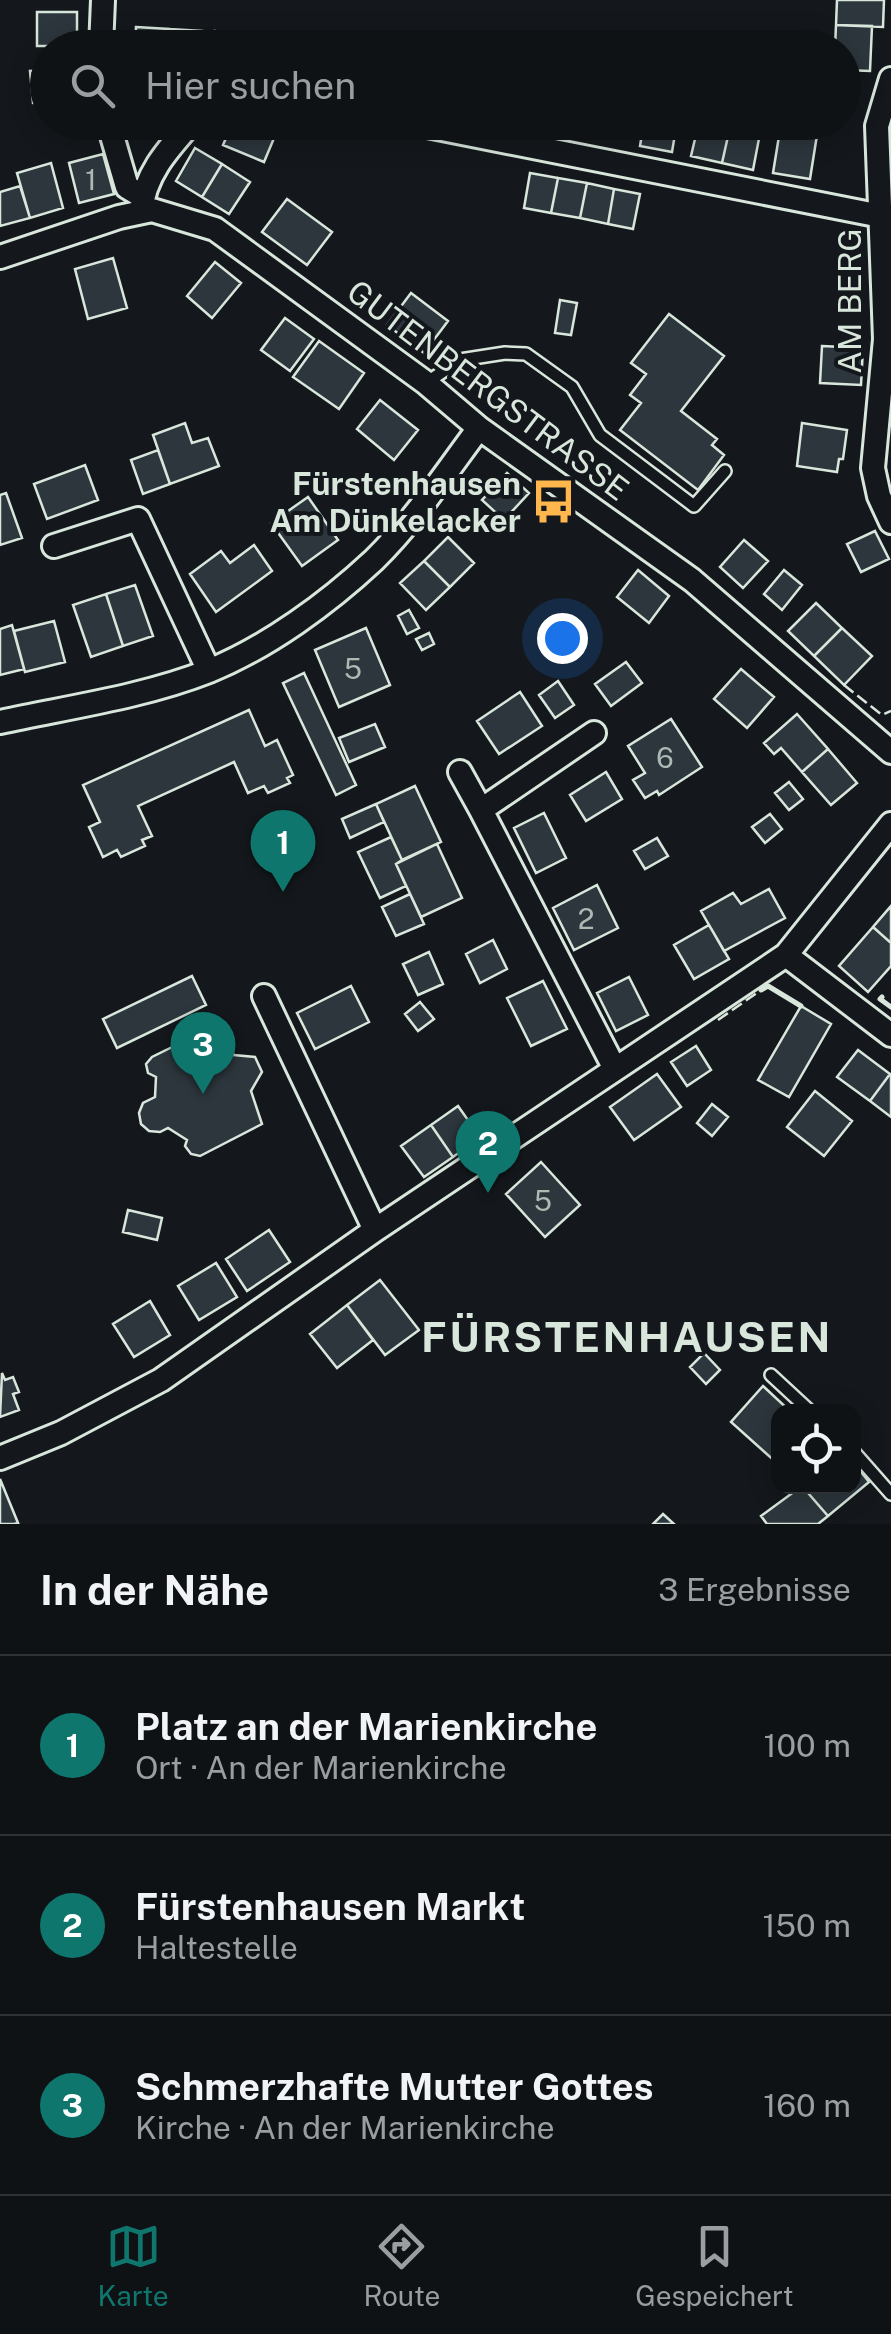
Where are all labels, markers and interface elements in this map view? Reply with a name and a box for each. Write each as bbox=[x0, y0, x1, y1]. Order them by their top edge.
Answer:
search box bbox=[30, 30, 861, 140]
icon: search bbox=[65, 58, 120, 113]
text: Hier suchen bbox=[145, 63, 356, 108]
house number: 1 bbox=[85, 163, 97, 196]
street label: AM BERG bbox=[831, 228, 868, 374]
street label: GUTENBERGSTRASSE bbox=[340, 272, 636, 508]
place label: Fürstenhausen Am Dünkelacker bbox=[269, 465, 521, 539]
bus stop icon: Fürstenhausen Am Dünkelacker bbox=[530, 477, 578, 525]
your location bbox=[537, 613, 588, 664]
house number: 5 bbox=[344, 652, 362, 685]
house number: 6 bbox=[656, 741, 674, 774]
pin: 1 bbox=[250, 810, 316, 892]
house number: 2 bbox=[578, 902, 594, 935]
pin: 3 bbox=[170, 1012, 236, 1094]
pin: 2 bbox=[456, 1110, 520, 1193]
house number: 5 bbox=[534, 1184, 552, 1217]
district label: FÜRSTENHAUSEN bbox=[421, 1312, 833, 1361]
map controls bbox=[771, 1404, 861, 1494]
button: locate bbox=[771, 1404, 861, 1494]
text: In der Nähe bbox=[40, 1565, 269, 1614]
text: 3 Ergebnisse bbox=[658, 1571, 851, 1608]
text: Platz an der Marienkirche bbox=[135, 1704, 597, 1749]
text: 1 bbox=[66, 1727, 79, 1764]
text: 100 m bbox=[764, 1727, 851, 1764]
text: Ort · An der Marienkirche bbox=[135, 1749, 507, 1786]
text: Fürstenhausen Markt bbox=[135, 1884, 525, 1929]
text: 2 bbox=[62, 1907, 83, 1944]
text: 150 m bbox=[762, 1907, 851, 1944]
text: Haltestelle bbox=[135, 1929, 298, 1966]
text: Schmerzhafte Mutter Gottes bbox=[135, 2064, 654, 2109]
text: 3 bbox=[62, 2087, 83, 2124]
text: 160 m bbox=[763, 2087, 851, 2124]
text: Kirche · An der Marienkirche bbox=[135, 2109, 555, 2146]
tab: Karte bbox=[97, 2219, 169, 2312]
tab: Route bbox=[363, 2219, 440, 2312]
tab: Gespeichert bbox=[635, 2219, 794, 2312]

